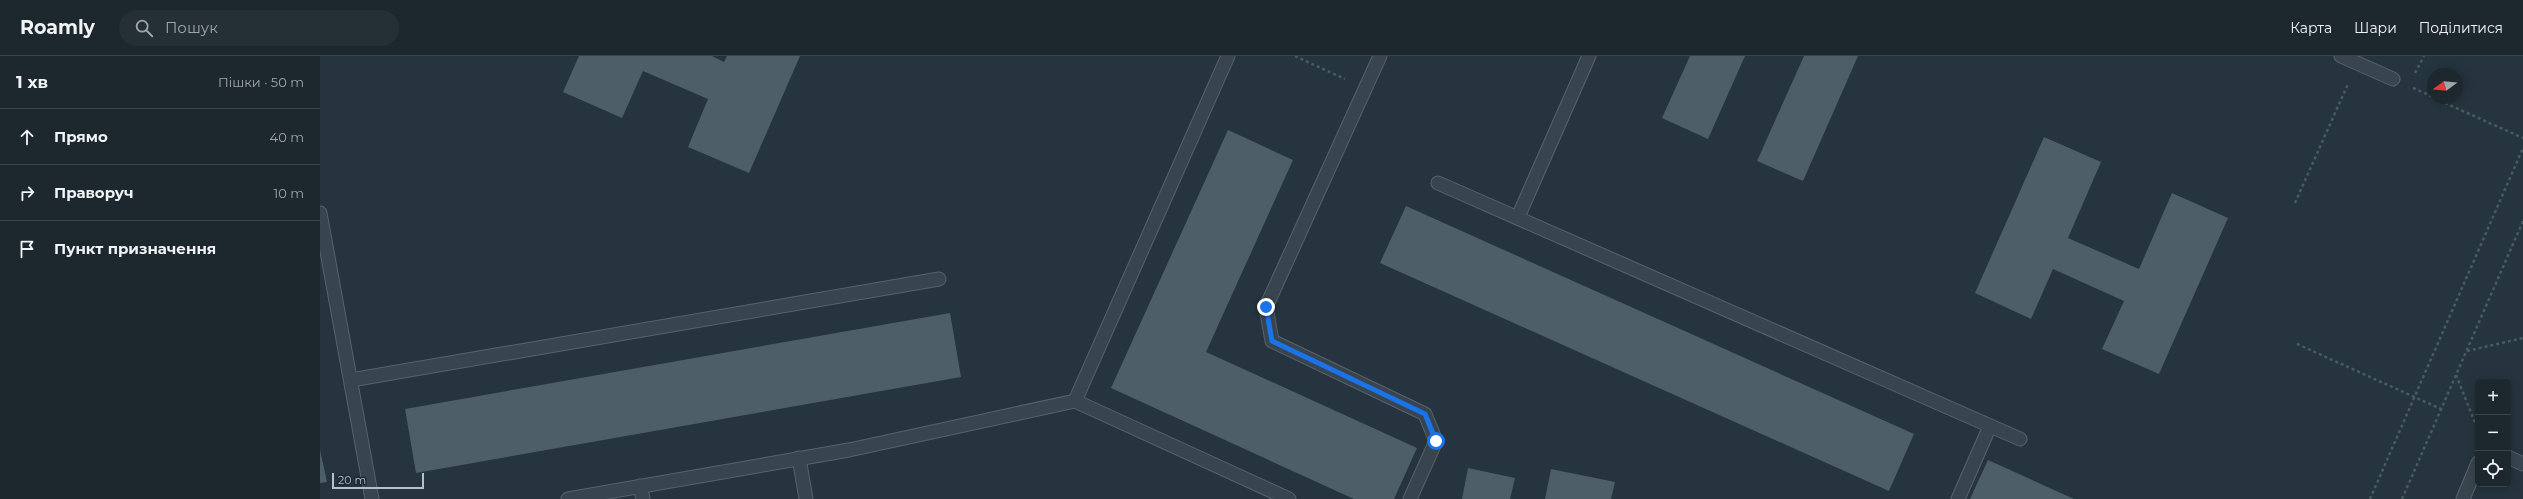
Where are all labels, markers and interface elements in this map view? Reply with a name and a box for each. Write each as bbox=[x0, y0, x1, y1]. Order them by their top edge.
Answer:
search box bbox=[119, 10, 399, 46]
text: Roamly bbox=[20, 16, 95, 39]
icon: search bbox=[133, 17, 155, 39]
text: Пошук bbox=[165, 18, 218, 37]
text: Карта bbox=[2290, 19, 2332, 37]
text: Шари bbox=[2354, 19, 2397, 37]
text: Поділитися bbox=[2419, 19, 2503, 37]
north arrow bbox=[2427, 68, 2463, 104]
text: 1 хв bbox=[16, 72, 48, 92]
text: Пішки · 50 m bbox=[218, 74, 304, 90]
icon: ahead bbox=[16, 126, 38, 148]
text: Прямо bbox=[54, 127, 108, 146]
text: 40 m bbox=[270, 129, 304, 145]
icon: right bbox=[16, 182, 38, 204]
text: Праворуч bbox=[54, 183, 134, 202]
text: 10 m bbox=[274, 185, 304, 201]
icon: arrive bbox=[16, 238, 38, 260]
text: Пункт призначення bbox=[54, 239, 216, 258]
route end bbox=[1257, 298, 1275, 316]
map controls bbox=[2475, 379, 2511, 487]
button: + bbox=[2475, 379, 2511, 415]
button: − bbox=[2475, 415, 2511, 451]
route start bbox=[1427, 432, 1445, 450]
button: locate bbox=[2475, 451, 2511, 487]
scale bar bbox=[332, 471, 424, 490]
text: 20 m bbox=[338, 473, 366, 487]

